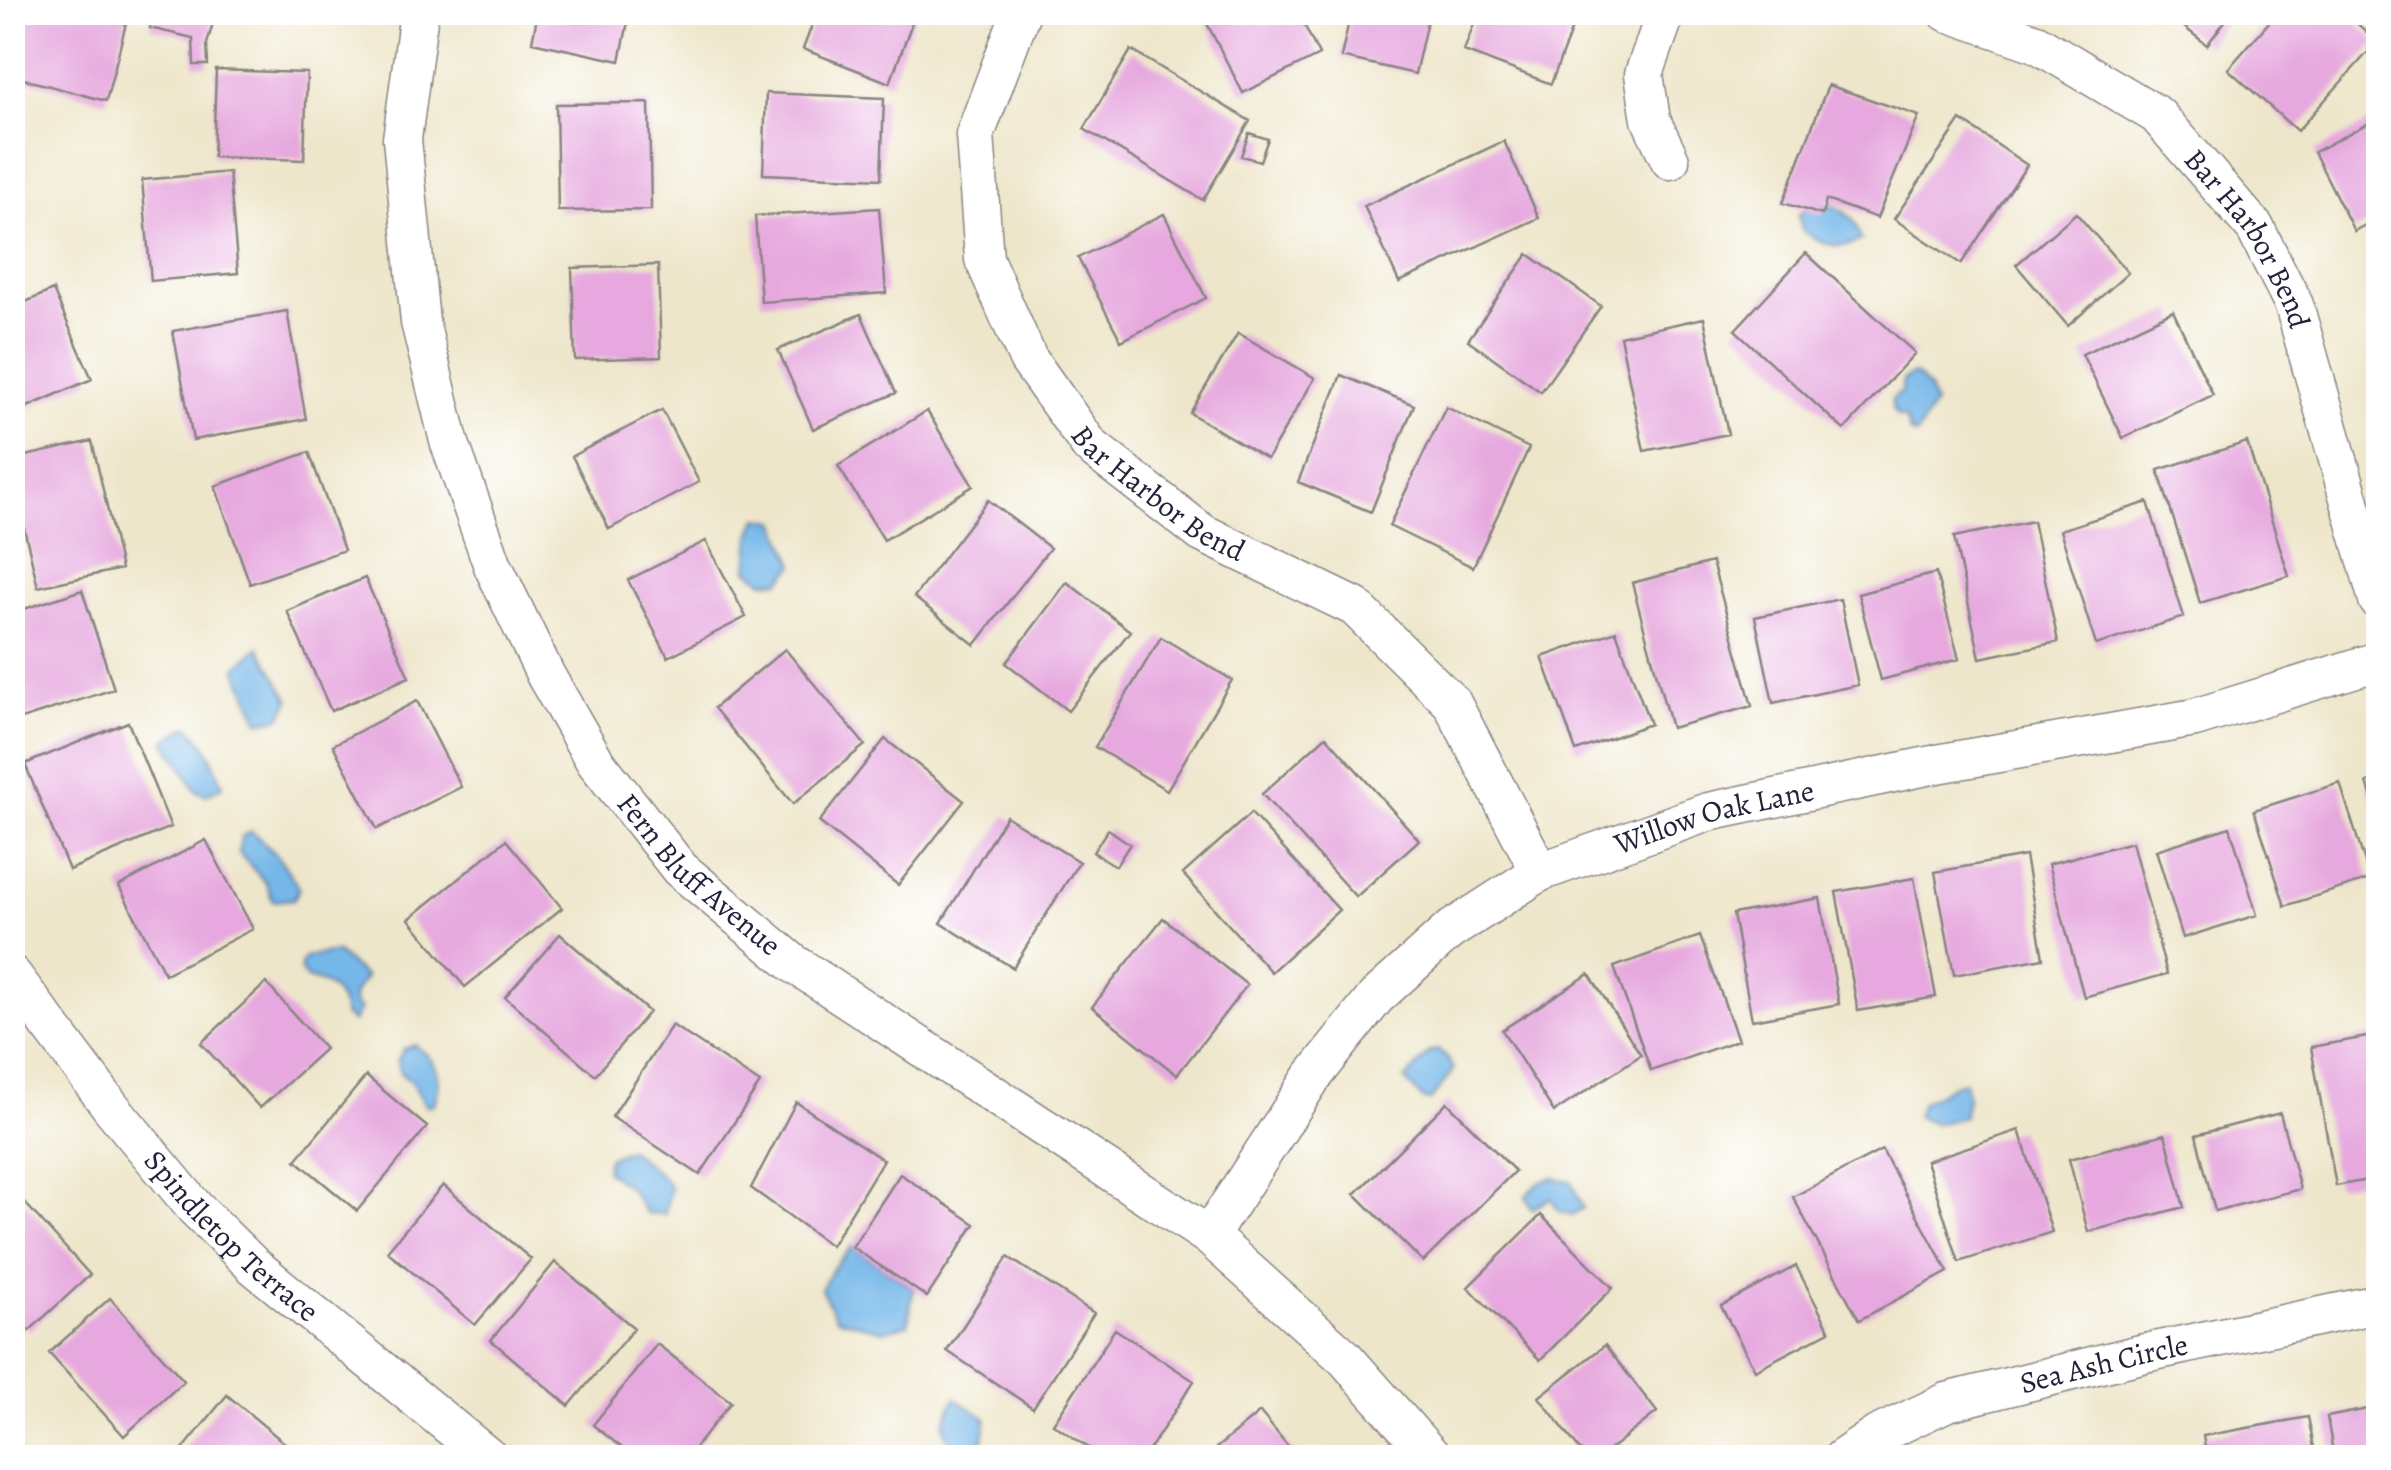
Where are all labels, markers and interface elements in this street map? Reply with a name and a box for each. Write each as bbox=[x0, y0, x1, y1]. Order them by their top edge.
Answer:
street label: Bar Harbor Bend bbox=[2175, 140, 2320, 334]
street label: Bar Harbor Bend bbox=[1062, 417, 1252, 571]
street label: Willow Oak Lane bbox=[1608, 770, 1818, 864]
street label: Fern Bluff Avenue bbox=[608, 785, 790, 965]
street label: Spindletop Terrace bbox=[135, 1142, 327, 1331]
street label: Sea Ash Circle bbox=[2016, 1324, 2192, 1403]

